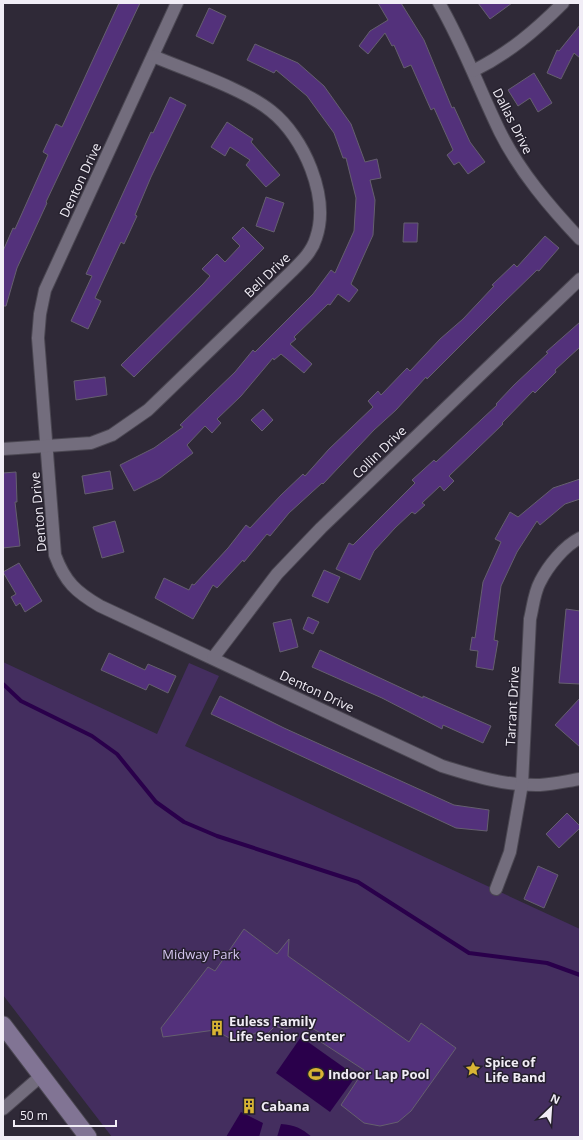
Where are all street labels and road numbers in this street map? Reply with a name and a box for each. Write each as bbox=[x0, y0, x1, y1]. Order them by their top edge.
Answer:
street label: Dallas Drive bbox=[489, 85, 537, 157]
street label: Denton Drive bbox=[55, 140, 105, 220]
street label: Bell Drive bbox=[240, 249, 294, 301]
street label: Collin Drive bbox=[348, 422, 410, 482]
street label: Denton Drive bbox=[26, 471, 50, 553]
street label: Denton Drive bbox=[277, 666, 357, 716]
street label: Tarrant Drive bbox=[501, 666, 523, 746]

